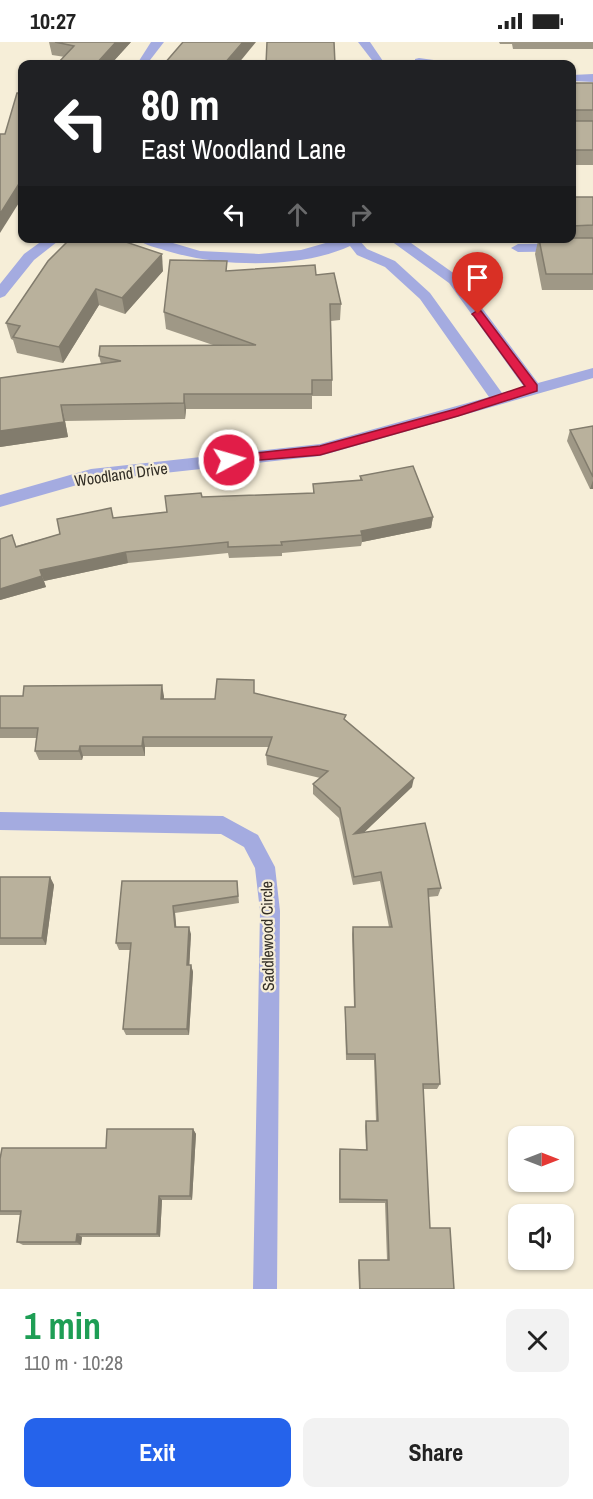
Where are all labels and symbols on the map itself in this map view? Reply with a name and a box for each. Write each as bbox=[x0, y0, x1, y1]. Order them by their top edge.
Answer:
pin bbox=[452, 252, 503, 314]
position arrow bbox=[197, 428, 261, 492]
street label: Woodland Drive bbox=[73, 457, 169, 491]
street label: Saddlewood Circle bbox=[255, 881, 279, 991]
north arrow bbox=[508, 1126, 574, 1192]

